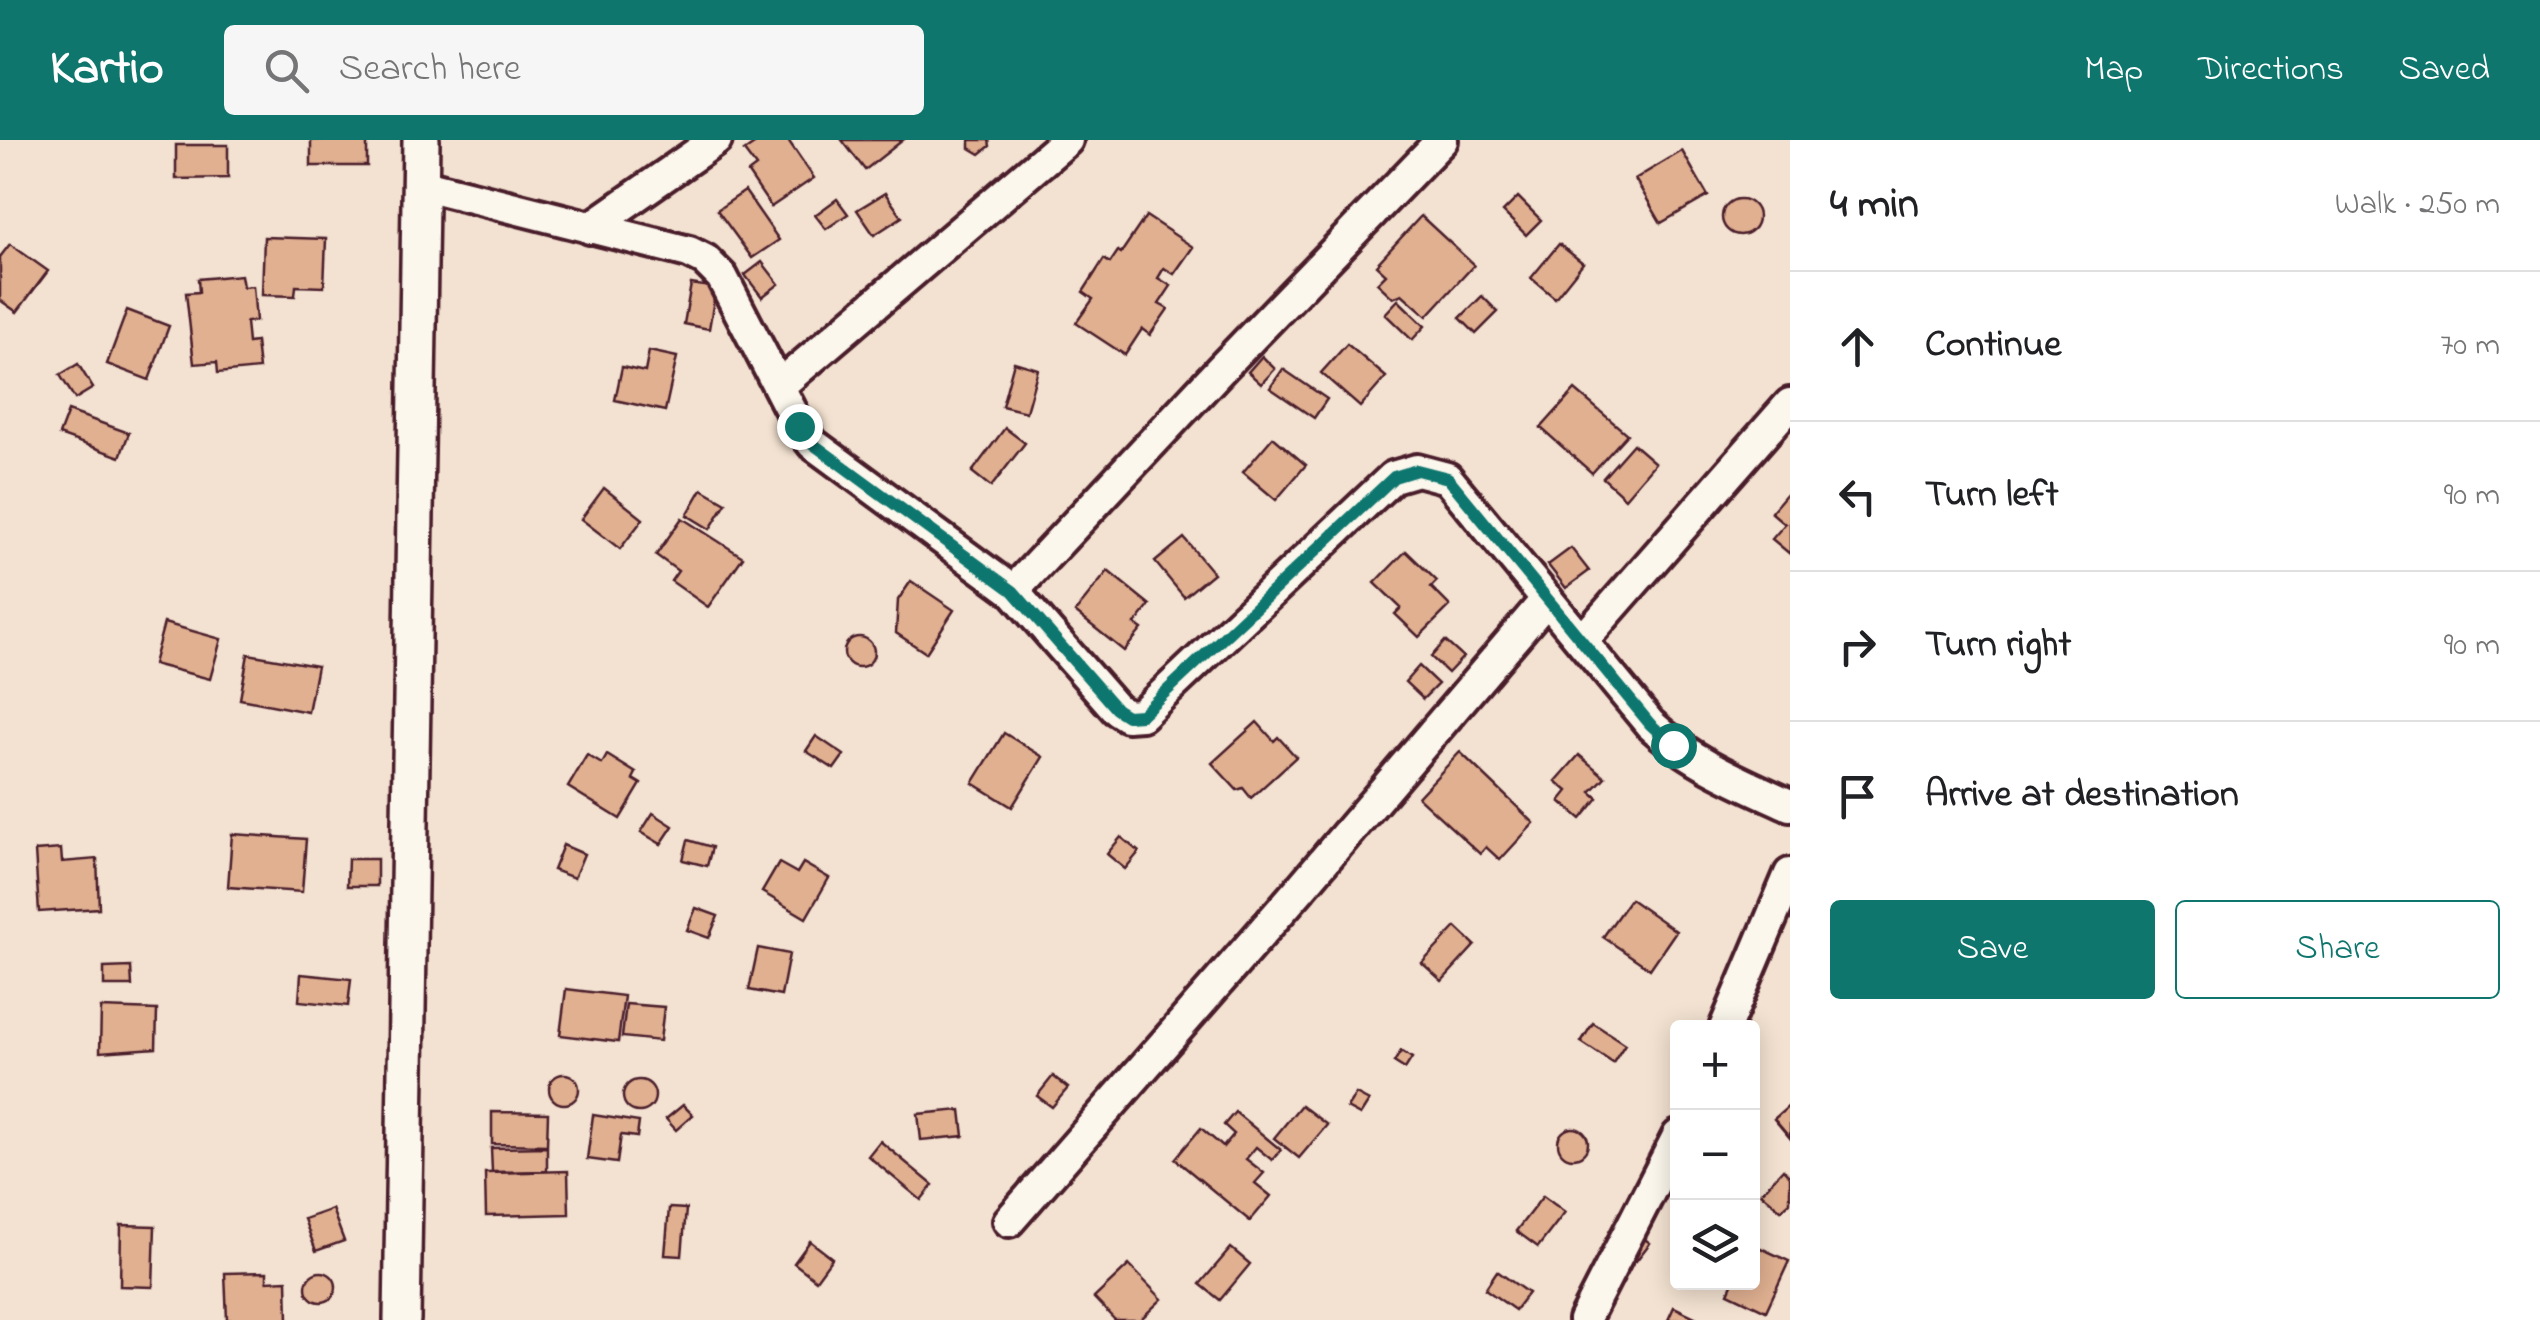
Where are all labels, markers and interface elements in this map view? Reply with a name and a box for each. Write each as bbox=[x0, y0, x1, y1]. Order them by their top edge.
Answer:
search box bbox=[224, 25, 924, 115]
text: Kartio bbox=[50, 35, 164, 105]
text: Search here bbox=[339, 42, 521, 98]
icon: search bbox=[259, 43, 314, 98]
text: Map bbox=[2084, 45, 2143, 96]
text: Directions bbox=[2198, 45, 2344, 96]
text: Saved bbox=[2399, 45, 2490, 96]
text: 4 min bbox=[1830, 175, 1919, 236]
text: Walk · 250 m bbox=[2335, 182, 2500, 229]
text: Continue bbox=[1925, 318, 2061, 374]
icon: ahead bbox=[1830, 319, 1885, 374]
text: 70 m bbox=[2440, 323, 2500, 370]
route end bbox=[777, 404, 823, 450]
text: Turn left bbox=[1925, 468, 2058, 524]
icon: left bbox=[1830, 469, 1885, 524]
text: 90 m bbox=[2444, 473, 2500, 520]
text: Turn right bbox=[1925, 618, 2071, 674]
icon: right bbox=[1830, 619, 1885, 674]
text: 90 m bbox=[2444, 623, 2500, 670]
route start bbox=[1651, 723, 1697, 769]
text: Arrive at destination bbox=[1925, 768, 2239, 824]
icon: arrive bbox=[1830, 769, 1885, 824]
button: Save bbox=[1830, 900, 2155, 999]
button: Share bbox=[2175, 900, 2500, 999]
map controls bbox=[1670, 1020, 1760, 1290]
button: + bbox=[1670, 1020, 1760, 1110]
button: − bbox=[1670, 1110, 1760, 1200]
button: layers bbox=[1670, 1200, 1760, 1290]

